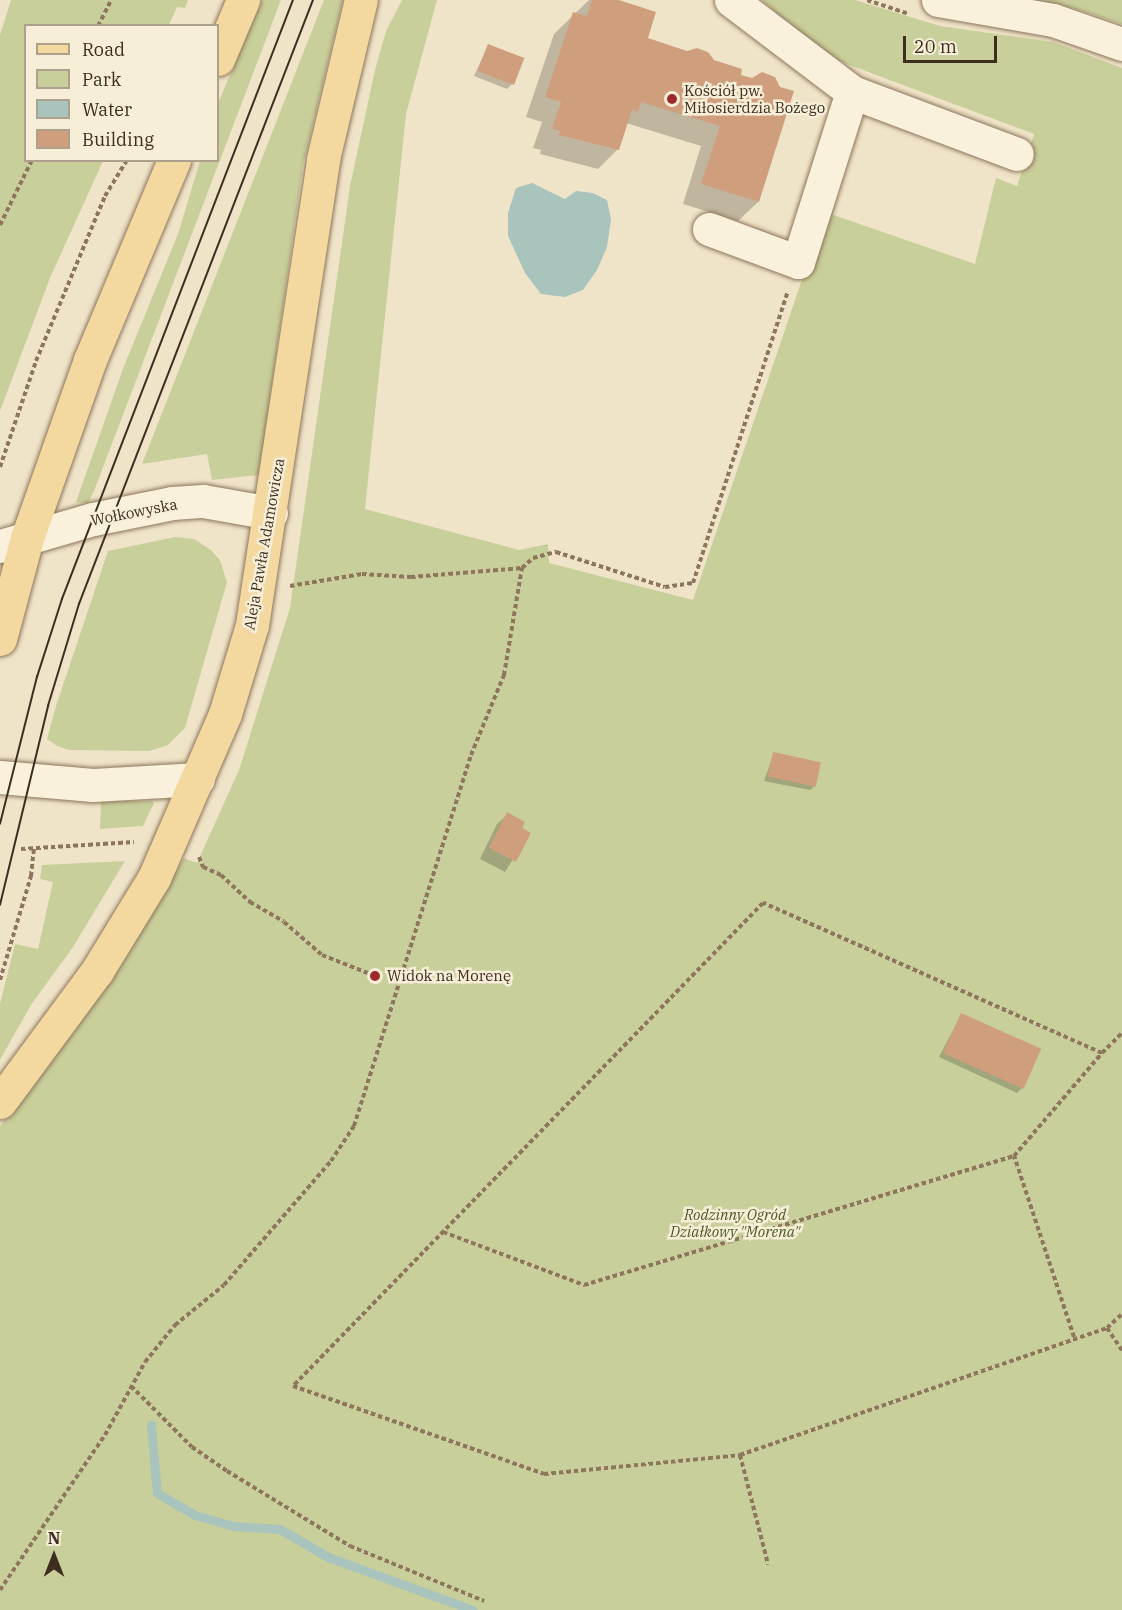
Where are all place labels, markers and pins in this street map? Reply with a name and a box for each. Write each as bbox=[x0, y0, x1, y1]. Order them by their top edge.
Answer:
place label: Kościół pw. Miłosierdzia Bożego bbox=[684, 81, 825, 116]
marker: Kościół pw. Miłosierdzia Bożego bbox=[665, 92, 679, 106]
place label: Widok na Morenę bbox=[387, 967, 511, 985]
marker: Widok na Morenę bbox=[368, 969, 382, 983]

